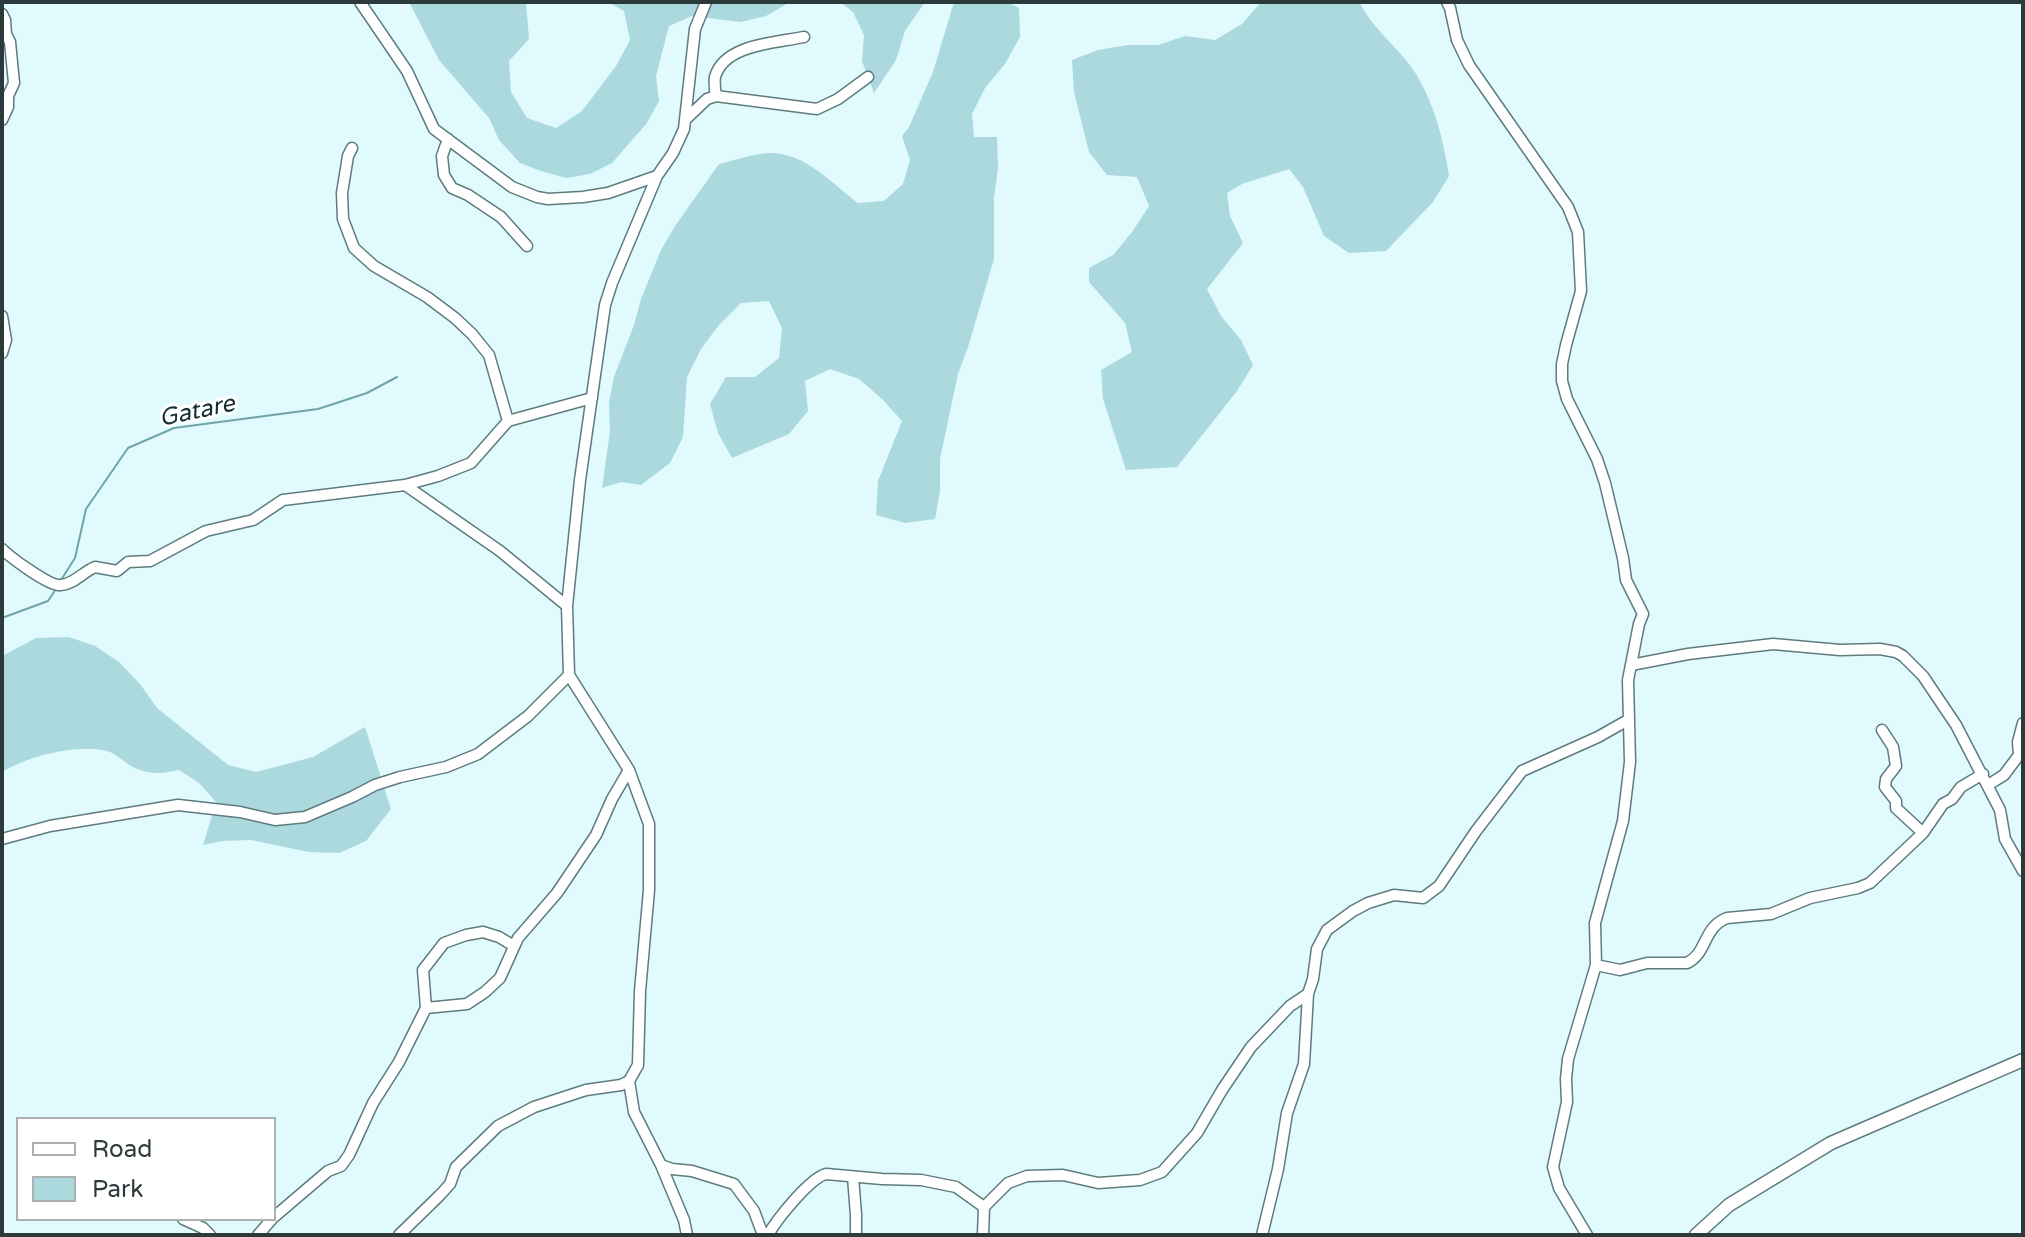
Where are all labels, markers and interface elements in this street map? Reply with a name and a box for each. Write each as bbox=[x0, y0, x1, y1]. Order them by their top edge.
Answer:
water label: Gatare bbox=[157, 390, 237, 434]
legend bbox=[16, 1117, 276, 1221]
text: Road bbox=[92, 1135, 152, 1164]
text: Park bbox=[92, 1175, 143, 1204]

